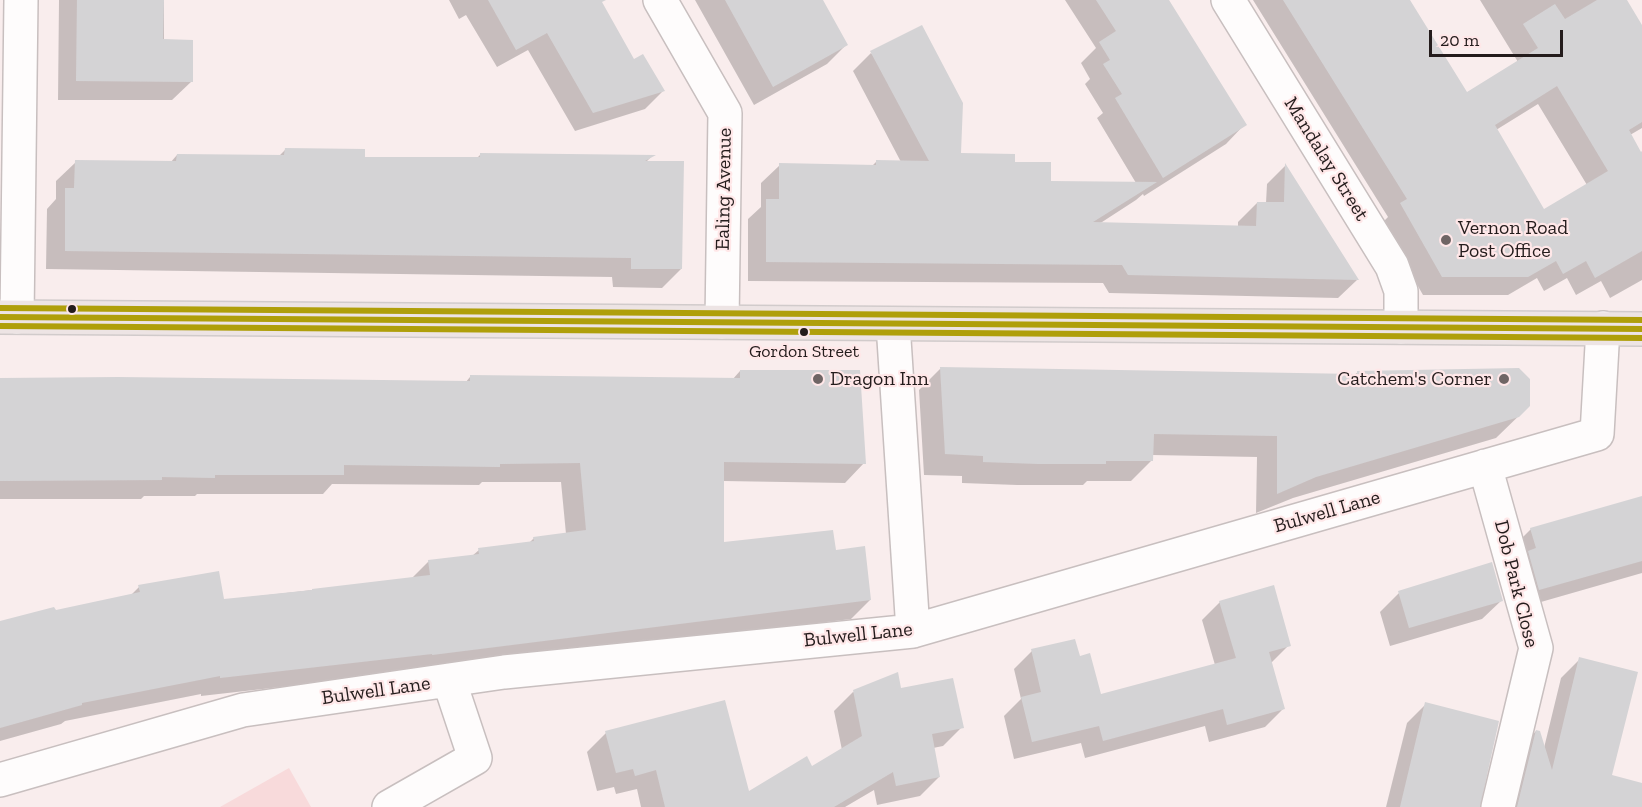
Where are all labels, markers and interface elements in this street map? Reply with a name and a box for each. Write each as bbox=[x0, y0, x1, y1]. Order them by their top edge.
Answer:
scale bar bbox=[1432, 18, 1566, 56]
text: 20 m bbox=[1440, 29, 1479, 51]
street label: Mandalay Street bbox=[1278, 93, 1374, 225]
street label: Ealing Avenue bbox=[711, 127, 737, 251]
place label: Vernon Road Post Office bbox=[1458, 216, 1568, 263]
marker: Vernon Road Post Office bbox=[1439, 233, 1453, 247]
unlabelled marker bbox=[66, 303, 78, 315]
marker: Gordon Street bbox=[798, 326, 810, 338]
place label: Gordon Street bbox=[749, 341, 859, 363]
place label: Dragon Inn bbox=[830, 367, 929, 391]
place label: Catchem's Corner bbox=[1337, 367, 1492, 391]
marker: Dragon Inn bbox=[811, 372, 825, 386]
marker: Catchem's Corner bbox=[1497, 372, 1511, 386]
street label: Bulwell Lane bbox=[1271, 485, 1383, 539]
street label: Dob Park Close bbox=[1489, 518, 1543, 650]
street label: Bulwell Lane bbox=[802, 617, 914, 653]
street label: Bulwell Lane bbox=[320, 671, 432, 711]

